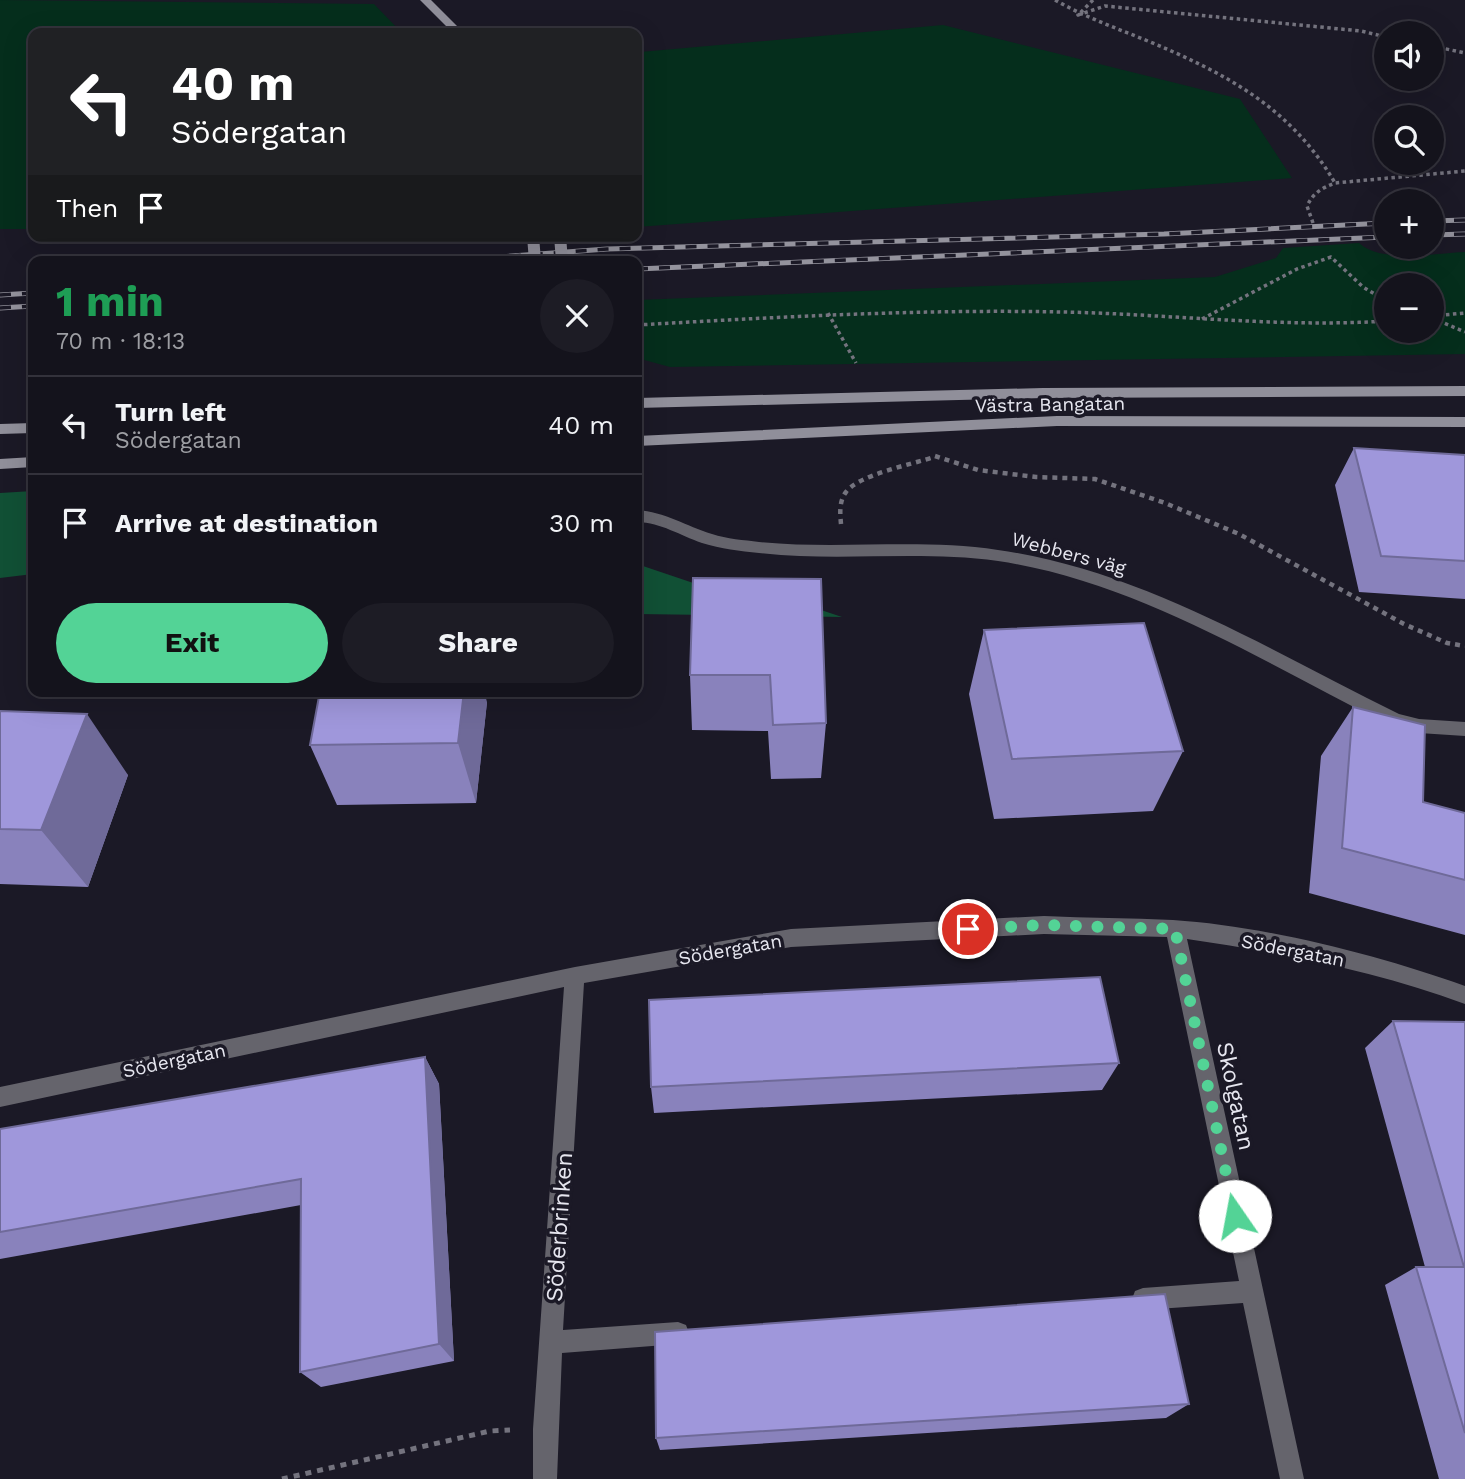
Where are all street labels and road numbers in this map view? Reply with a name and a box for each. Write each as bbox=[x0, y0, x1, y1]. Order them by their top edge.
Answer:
street label: Västra Bangatan bbox=[975, 392, 1125, 417]
street label: Webbers väg bbox=[1009, 527, 1129, 580]
street label: Södergatan bbox=[677, 929, 784, 970]
street label: Södergatan bbox=[1239, 929, 1346, 972]
street label: Södergatan bbox=[121, 1038, 228, 1083]
street label: Skolgatan bbox=[1211, 1040, 1260, 1153]
street label: Söderbrinken bbox=[541, 1151, 578, 1303]

